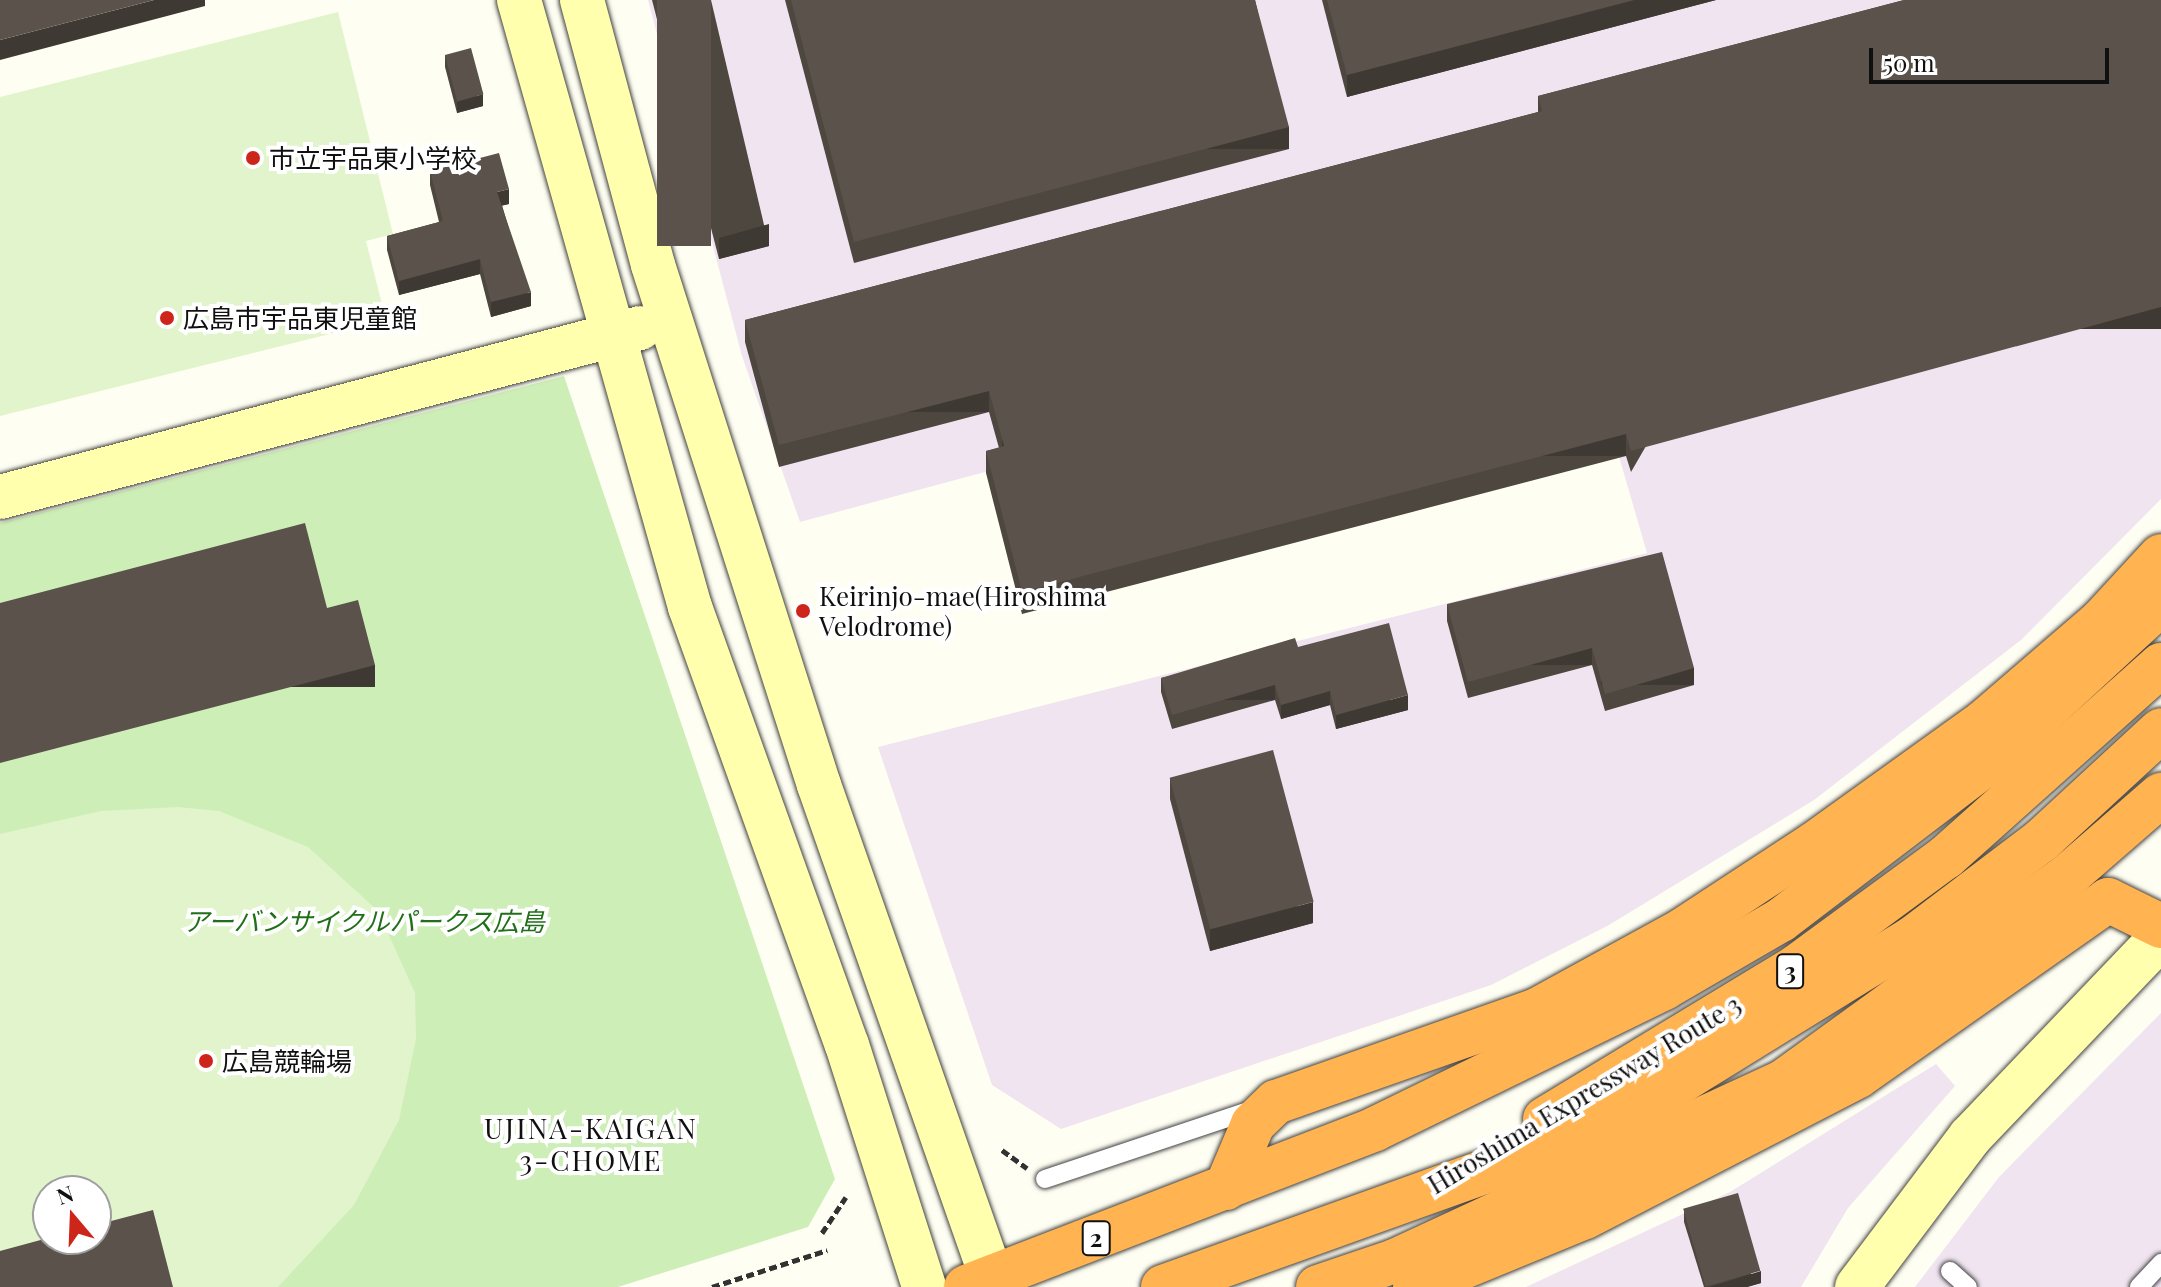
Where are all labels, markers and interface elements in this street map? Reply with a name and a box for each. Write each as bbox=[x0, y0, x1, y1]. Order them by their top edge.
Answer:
scale bar bbox=[1873, 32, 2113, 82]
text: 50 m bbox=[1883, 46, 1935, 78]
place label: 市立宇品東小学校 bbox=[269, 142, 477, 174]
marker: 市立宇品東小学校 bbox=[244, 149, 262, 167]
place label: 広島市宇品東児童館 bbox=[183, 302, 417, 334]
marker: 広島市宇品東児童館 bbox=[158, 309, 176, 327]
place label: Keirinjo-mae(Hiroshima Velodrome) bbox=[819, 580, 1107, 642]
marker: Keirinjo-mae(Hiroshima Velodrome) bbox=[794, 602, 812, 620]
park label: アーバンサイクルパークス広島 bbox=[183, 905, 545, 937]
road number: 3 bbox=[1776, 951, 1804, 991]
street label: Hiroshima Expressway Route 3 bbox=[1421, 988, 1747, 1200]
place label: 広島競輪場 bbox=[222, 1045, 352, 1077]
marker: 広島競輪場 bbox=[197, 1052, 215, 1070]
district label: UJINA-KAIGAN 3-CHOME bbox=[484, 1111, 698, 1177]
north arrow bbox=[32, 1175, 112, 1255]
text: N bbox=[52, 1177, 77, 1211]
road number: 2 bbox=[1080, 1218, 1112, 1258]

